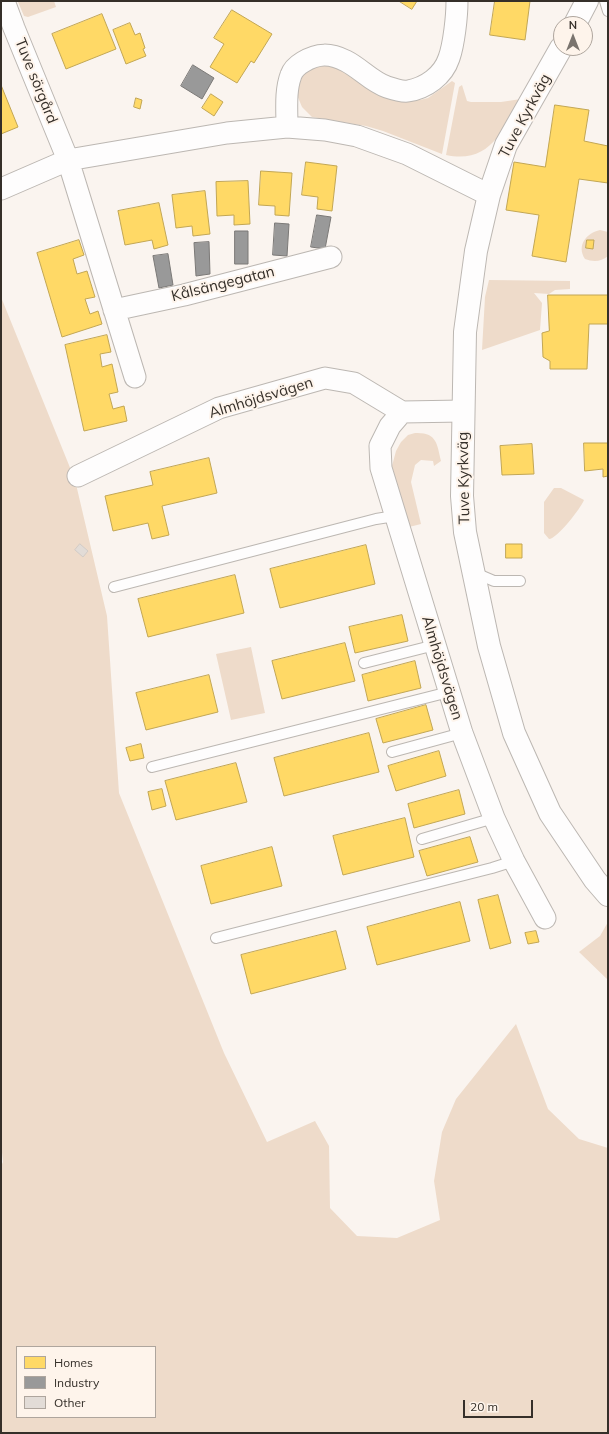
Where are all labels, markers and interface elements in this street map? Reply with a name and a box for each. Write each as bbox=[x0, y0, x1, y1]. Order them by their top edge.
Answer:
north arrow bbox=[553, 16, 593, 56]
text: N bbox=[569, 18, 577, 32]
street label: Tuve sörgård bbox=[11, 36, 61, 126]
street label: Tuve Kyrkväg bbox=[495, 71, 555, 161]
street label: Kålsängegatan bbox=[170, 262, 276, 306]
street label: Almhöjdsvägen bbox=[207, 374, 315, 422]
street label: Tuve Kyrkväg bbox=[454, 432, 474, 524]
street label: Almhöjdsvägen bbox=[418, 614, 466, 722]
legend bbox=[16, 1346, 156, 1418]
text: Homes bbox=[54, 1355, 93, 1370]
text: Industry bbox=[54, 1375, 99, 1390]
scale bar bbox=[465, 1392, 535, 1418]
text: Other bbox=[54, 1395, 85, 1410]
text: 20 m bbox=[470, 1399, 498, 1414]

